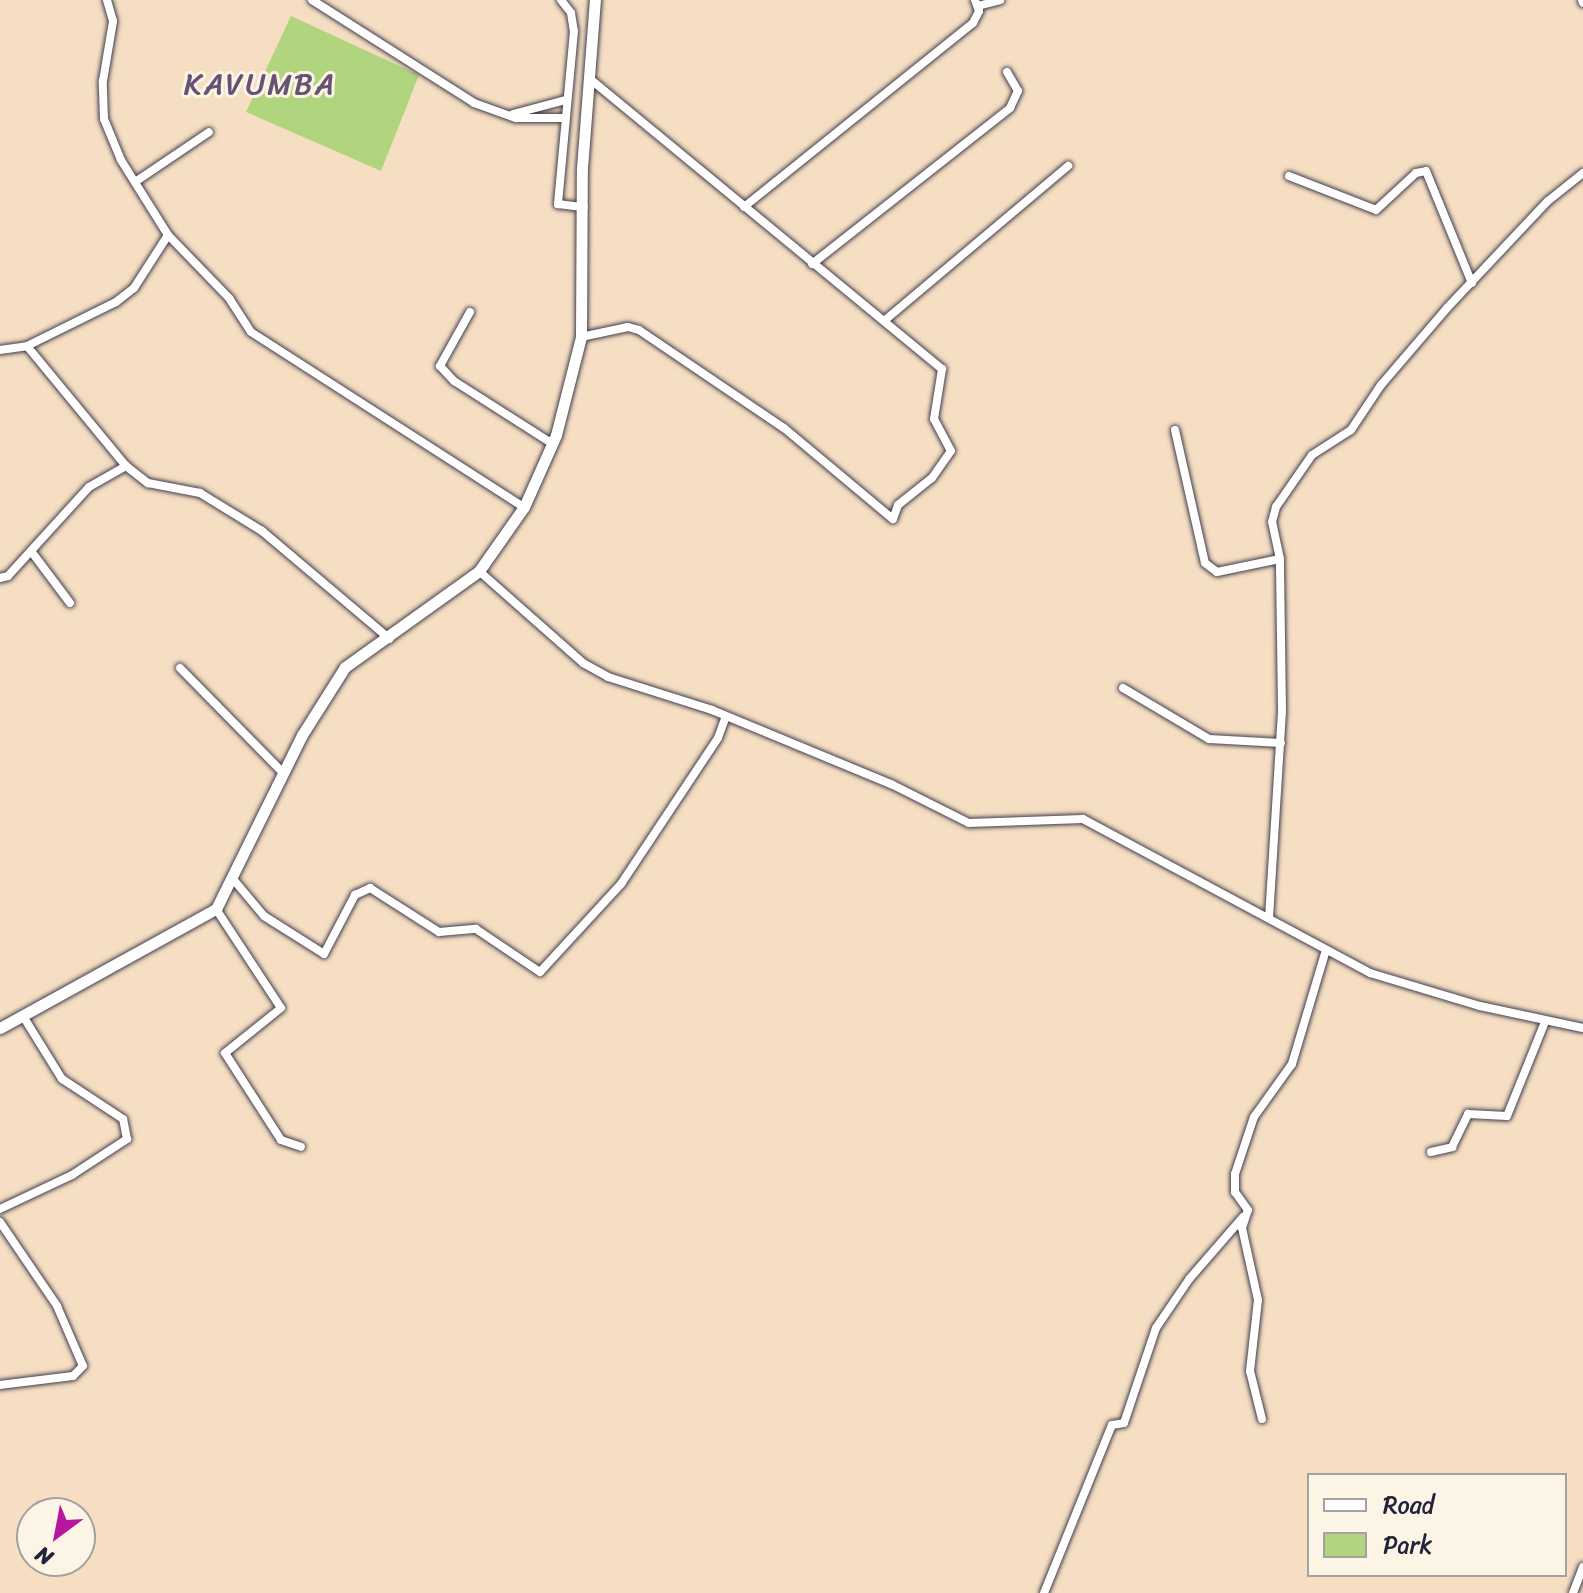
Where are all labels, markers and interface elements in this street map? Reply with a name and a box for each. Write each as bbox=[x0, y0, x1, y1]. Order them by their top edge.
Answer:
district label: KAVUMBA bbox=[184, 66, 336, 102]
legend bbox=[1307, 1473, 1567, 1577]
text: Road bbox=[1383, 1484, 1434, 1526]
north arrow bbox=[16, 1497, 96, 1577]
text: Park bbox=[1383, 1524, 1432, 1566]
text: N bbox=[27, 1536, 61, 1577]

